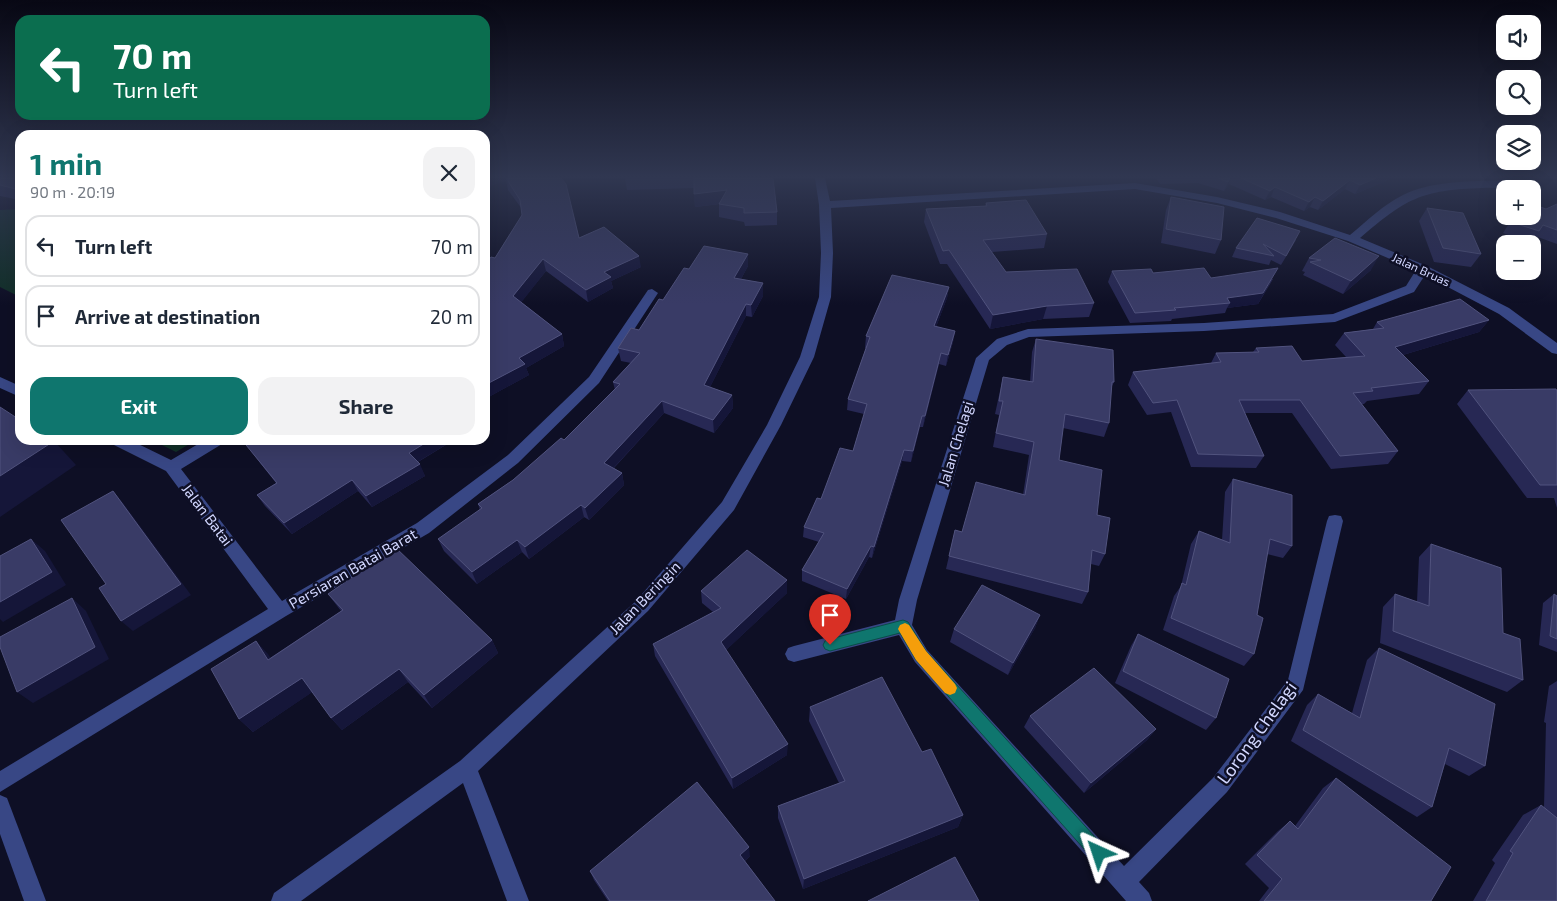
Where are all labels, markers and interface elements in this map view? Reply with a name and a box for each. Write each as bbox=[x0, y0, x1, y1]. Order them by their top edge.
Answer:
map controls bbox=[1496, 15, 1541, 280]
button: sound bbox=[1496, 15, 1541, 60]
text: 70 m bbox=[113, 34, 192, 76]
icon: left bbox=[30, 35, 95, 100]
button: search bbox=[1496, 70, 1541, 115]
text: Turn left bbox=[113, 76, 198, 102]
button: layers bbox=[1496, 125, 1541, 170]
text: 1 min bbox=[30, 145, 102, 181]
button: close bbox=[423, 147, 475, 199]
button: + bbox=[1496, 180, 1541, 225]
text: 90 m · 20:19 bbox=[30, 182, 115, 201]
icon: left bbox=[32, 232, 60, 260]
text: Turn left bbox=[75, 235, 152, 258]
text: 70 m bbox=[431, 235, 473, 258]
button: − bbox=[1496, 235, 1541, 280]
street label: Jalan Bruas bbox=[1390, 250, 1453, 289]
icon: arrive bbox=[32, 302, 60, 330]
text: Arrive at destination bbox=[75, 305, 260, 328]
text: 20 m bbox=[430, 305, 473, 328]
button: Exit bbox=[30, 377, 248, 435]
button: Share bbox=[258, 377, 475, 435]
street label: Jalan Chelagi bbox=[934, 399, 977, 489]
street label: Jalan Batai bbox=[179, 480, 237, 549]
street label: Persiaran Batai Barat bbox=[285, 524, 420, 612]
street label: Jalan Beringin bbox=[605, 557, 684, 638]
pin bbox=[809, 594, 851, 645]
icon: arrive bbox=[816, 601, 844, 629]
street label: Lorong Chelagi bbox=[1212, 677, 1301, 788]
position arrow bbox=[1072, 826, 1124, 878]

